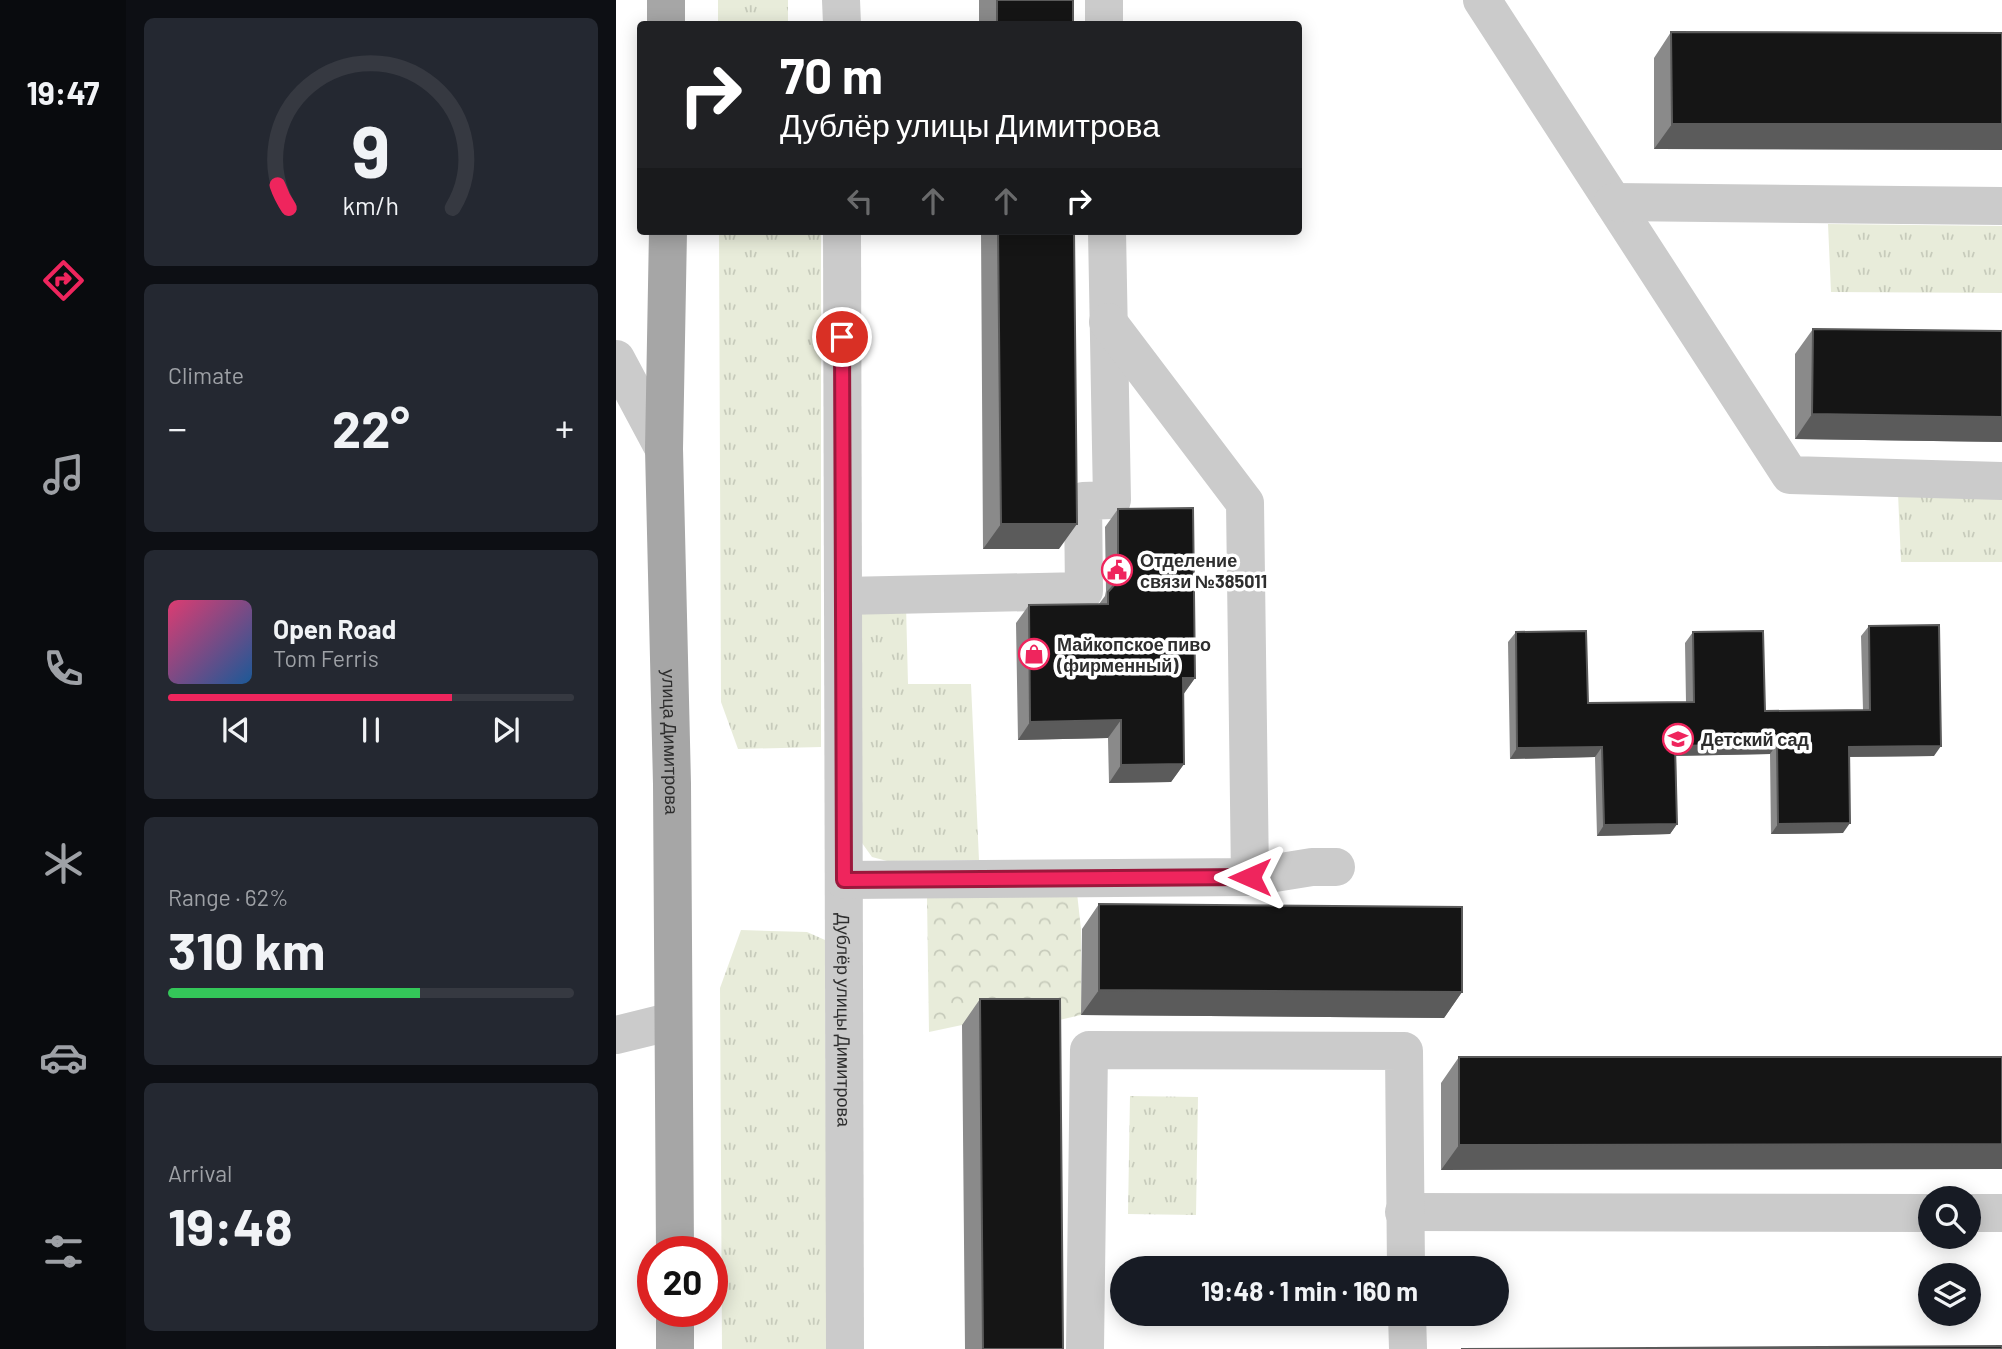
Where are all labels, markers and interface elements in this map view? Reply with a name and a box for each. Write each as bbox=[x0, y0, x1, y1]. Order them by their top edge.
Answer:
text: 70 m bbox=[780, 45, 883, 104]
icon: right bbox=[665, 49, 756, 140]
text: 19:47 bbox=[27, 73, 99, 111]
text: 9 bbox=[352, 105, 390, 193]
text: Дублёр улицы Димитрова bbox=[780, 105, 1160, 143]
icon: left bbox=[841, 182, 879, 220]
icon: ahead bbox=[914, 182, 952, 220]
icon: ahead bbox=[987, 182, 1025, 220]
icon: right bbox=[1060, 182, 1098, 220]
text: km/h bbox=[343, 190, 399, 220]
icon: directions bbox=[39, 256, 88, 305]
pin bbox=[812, 307, 872, 367]
icon: arrive bbox=[823, 318, 861, 356]
text: Climate bbox=[168, 361, 244, 389]
text: 22° bbox=[332, 396, 410, 458]
text: − bbox=[168, 404, 187, 450]
text: + bbox=[555, 404, 574, 450]
icon: music bbox=[39, 450, 88, 499]
place label: Отделение связи №385011 bbox=[1140, 549, 1267, 592]
public building icon: Отделение связи №385011 bbox=[1100, 553, 1134, 587]
text: Open Road bbox=[273, 613, 396, 644]
place label: Майкопское пиво (фирменный) bbox=[1056, 633, 1211, 676]
shop icon: Майкопское пиво (фирменный) bbox=[1017, 637, 1051, 671]
icon: phone bbox=[39, 644, 88, 693]
text: Tom Ferris bbox=[273, 644, 379, 672]
street label: улица Димитрова bbox=[658, 669, 683, 816]
icon: previous bbox=[217, 711, 255, 749]
icon: pause bbox=[352, 711, 390, 749]
icon: next bbox=[487, 711, 525, 749]
school or university icon: Детский сад bbox=[1661, 722, 1695, 756]
place label: Детский сад bbox=[1701, 728, 1809, 750]
icon: climate bbox=[39, 839, 88, 888]
position arrow bbox=[1213, 840, 1287, 914]
text: Range · 62% bbox=[168, 883, 289, 911]
street label: Дублёр улицы Димитрова bbox=[833, 913, 855, 1128]
text: 310 km bbox=[168, 918, 326, 980]
icon: car bbox=[39, 1033, 88, 1082]
text: Arrival bbox=[168, 1159, 232, 1187]
map controls bbox=[1918, 1186, 1981, 1326]
button: search bbox=[1918, 1186, 1981, 1249]
text: 19:48 bbox=[168, 1194, 293, 1256]
icon: filters bbox=[39, 1227, 88, 1276]
speed limit sign: 20 bbox=[637, 1236, 728, 1327]
button: layers bbox=[1918, 1263, 1981, 1326]
text: 19:48 · 1 min · 160 m bbox=[1201, 1275, 1418, 1306]

